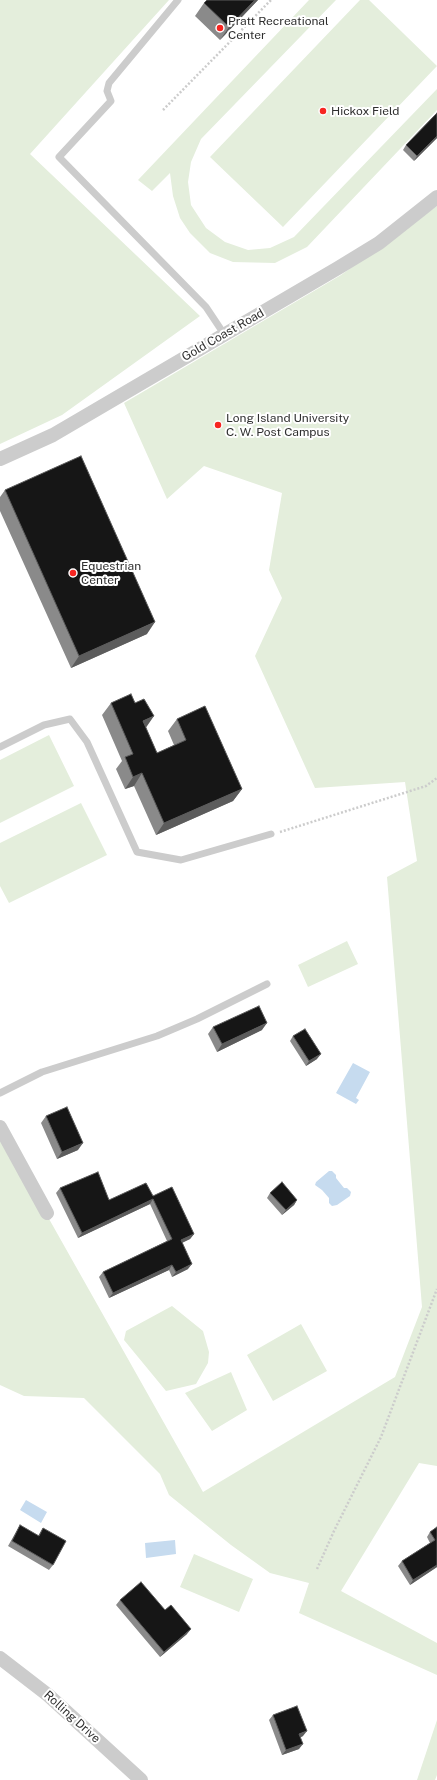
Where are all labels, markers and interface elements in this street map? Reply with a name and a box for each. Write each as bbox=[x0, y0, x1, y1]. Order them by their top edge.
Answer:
place label: Pratt Recreational Center bbox=[228, 14, 329, 42]
marker: Pratt Recreational Center bbox=[215, 23, 225, 33]
place label: Hickox Field bbox=[331, 104, 400, 118]
marker: Hickox Field bbox=[318, 106, 328, 116]
street label: Gold Coast Road bbox=[179, 306, 267, 364]
place label: Long Island University C. W. Post Campus bbox=[226, 411, 349, 439]
marker: Long Island University C. W. Post Campus bbox=[213, 420, 223, 430]
place label: Equestrian Center bbox=[81, 559, 141, 587]
marker: Equestrian Center bbox=[68, 568, 78, 578]
street label: Rolling Drive bbox=[41, 1688, 103, 1746]

